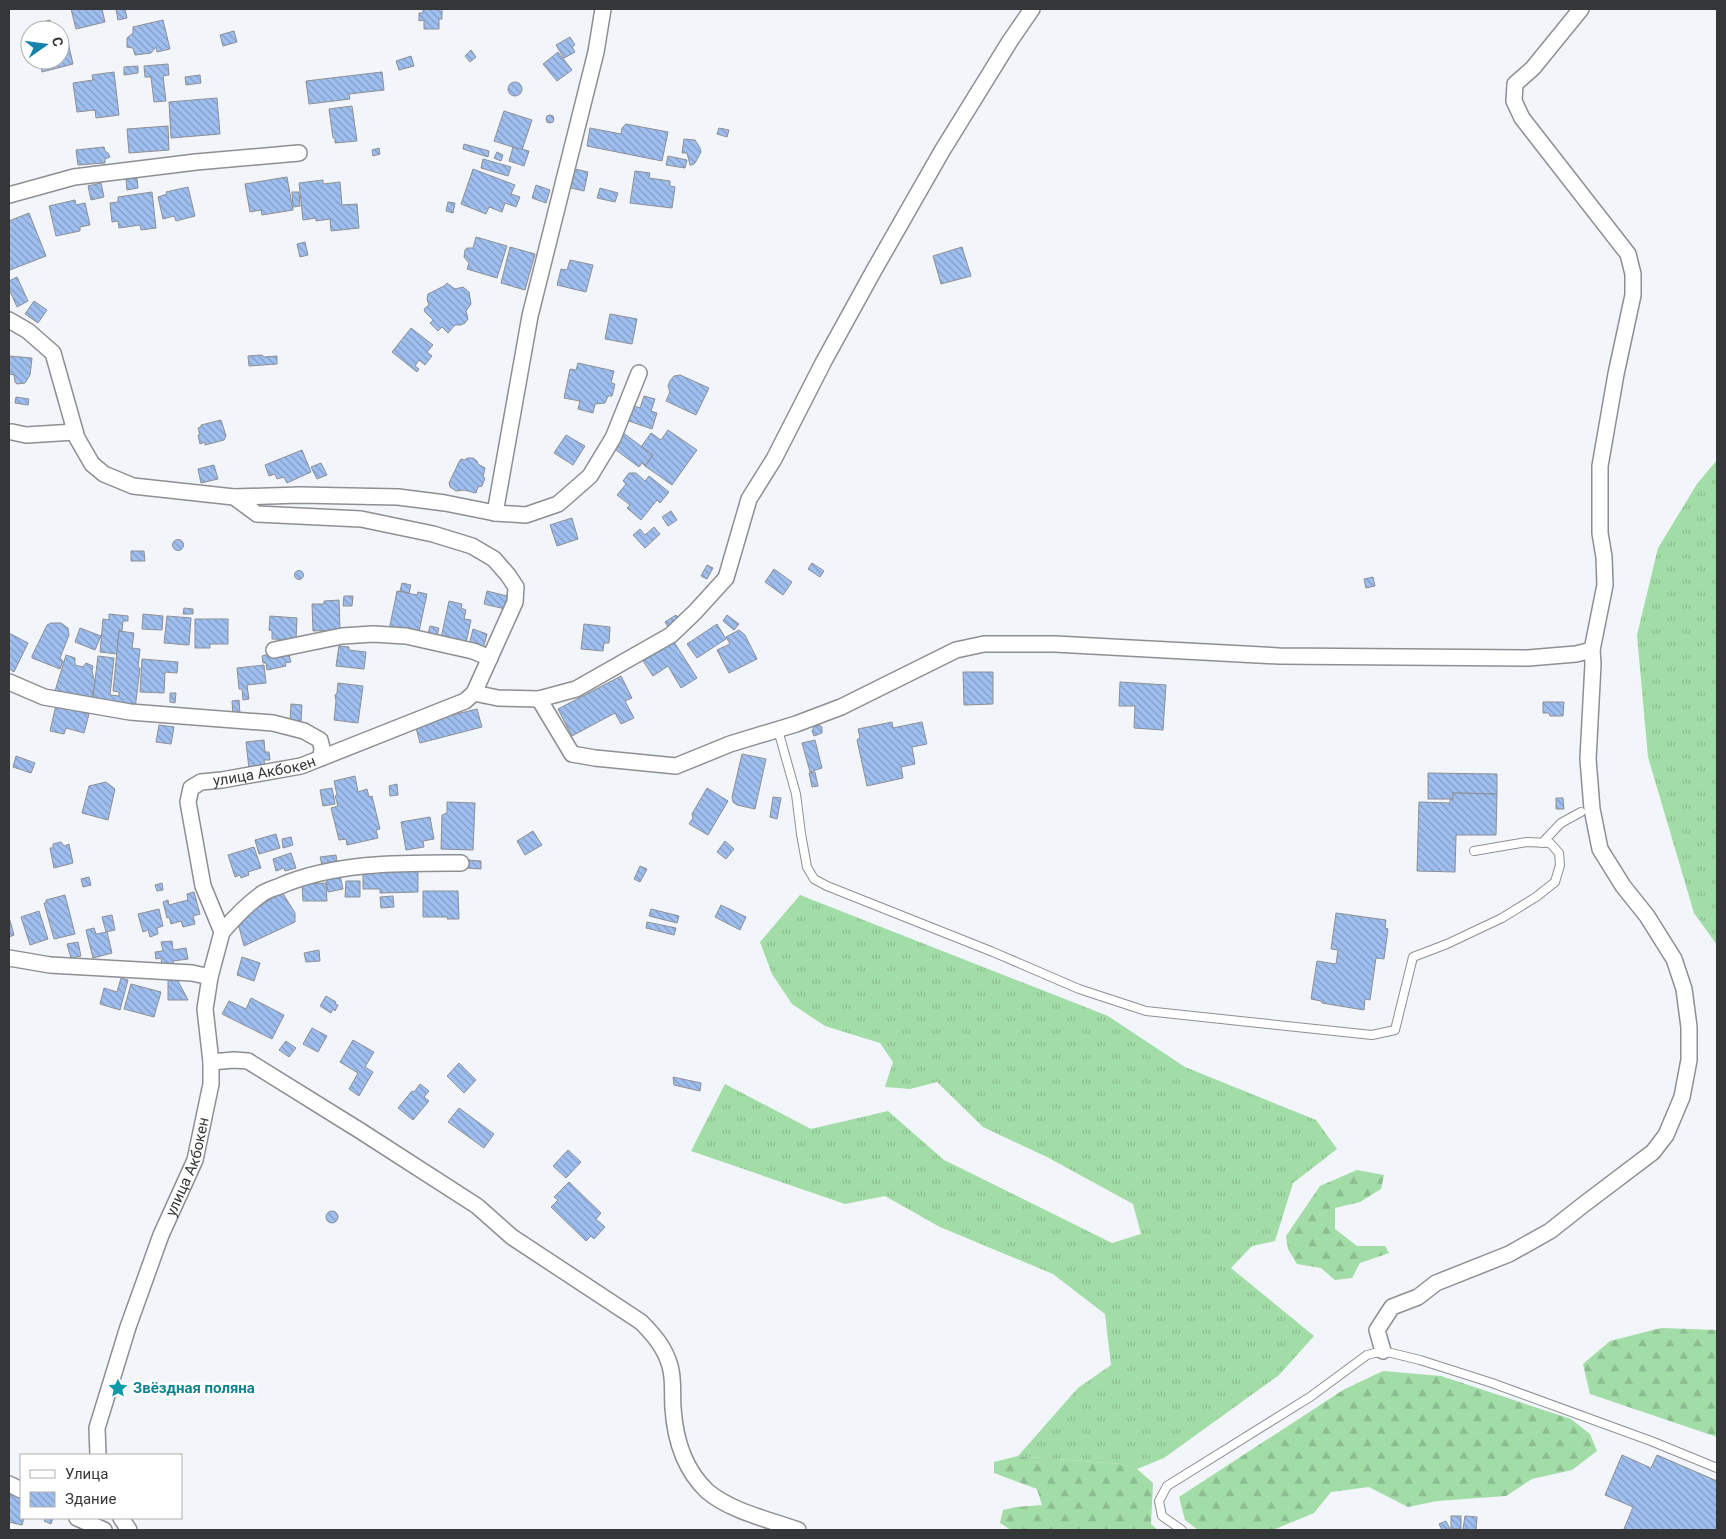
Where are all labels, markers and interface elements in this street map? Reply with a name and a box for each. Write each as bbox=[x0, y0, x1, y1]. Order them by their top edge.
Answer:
north arrow bbox=[20, 20, 70, 70]
text: С bbox=[49, 35, 66, 48]
street label: улица Акбокен bbox=[212, 752, 318, 790]
street label: улица Акбокен bbox=[162, 1116, 213, 1219]
place icon: Звёздная поляна bbox=[107, 1377, 129, 1399]
place label: Звёздная поляна bbox=[133, 1379, 255, 1397]
legend bbox=[20, 1454, 182, 1519]
text: Улица bbox=[65, 1465, 108, 1483]
text: Здание bbox=[65, 1490, 116, 1508]

